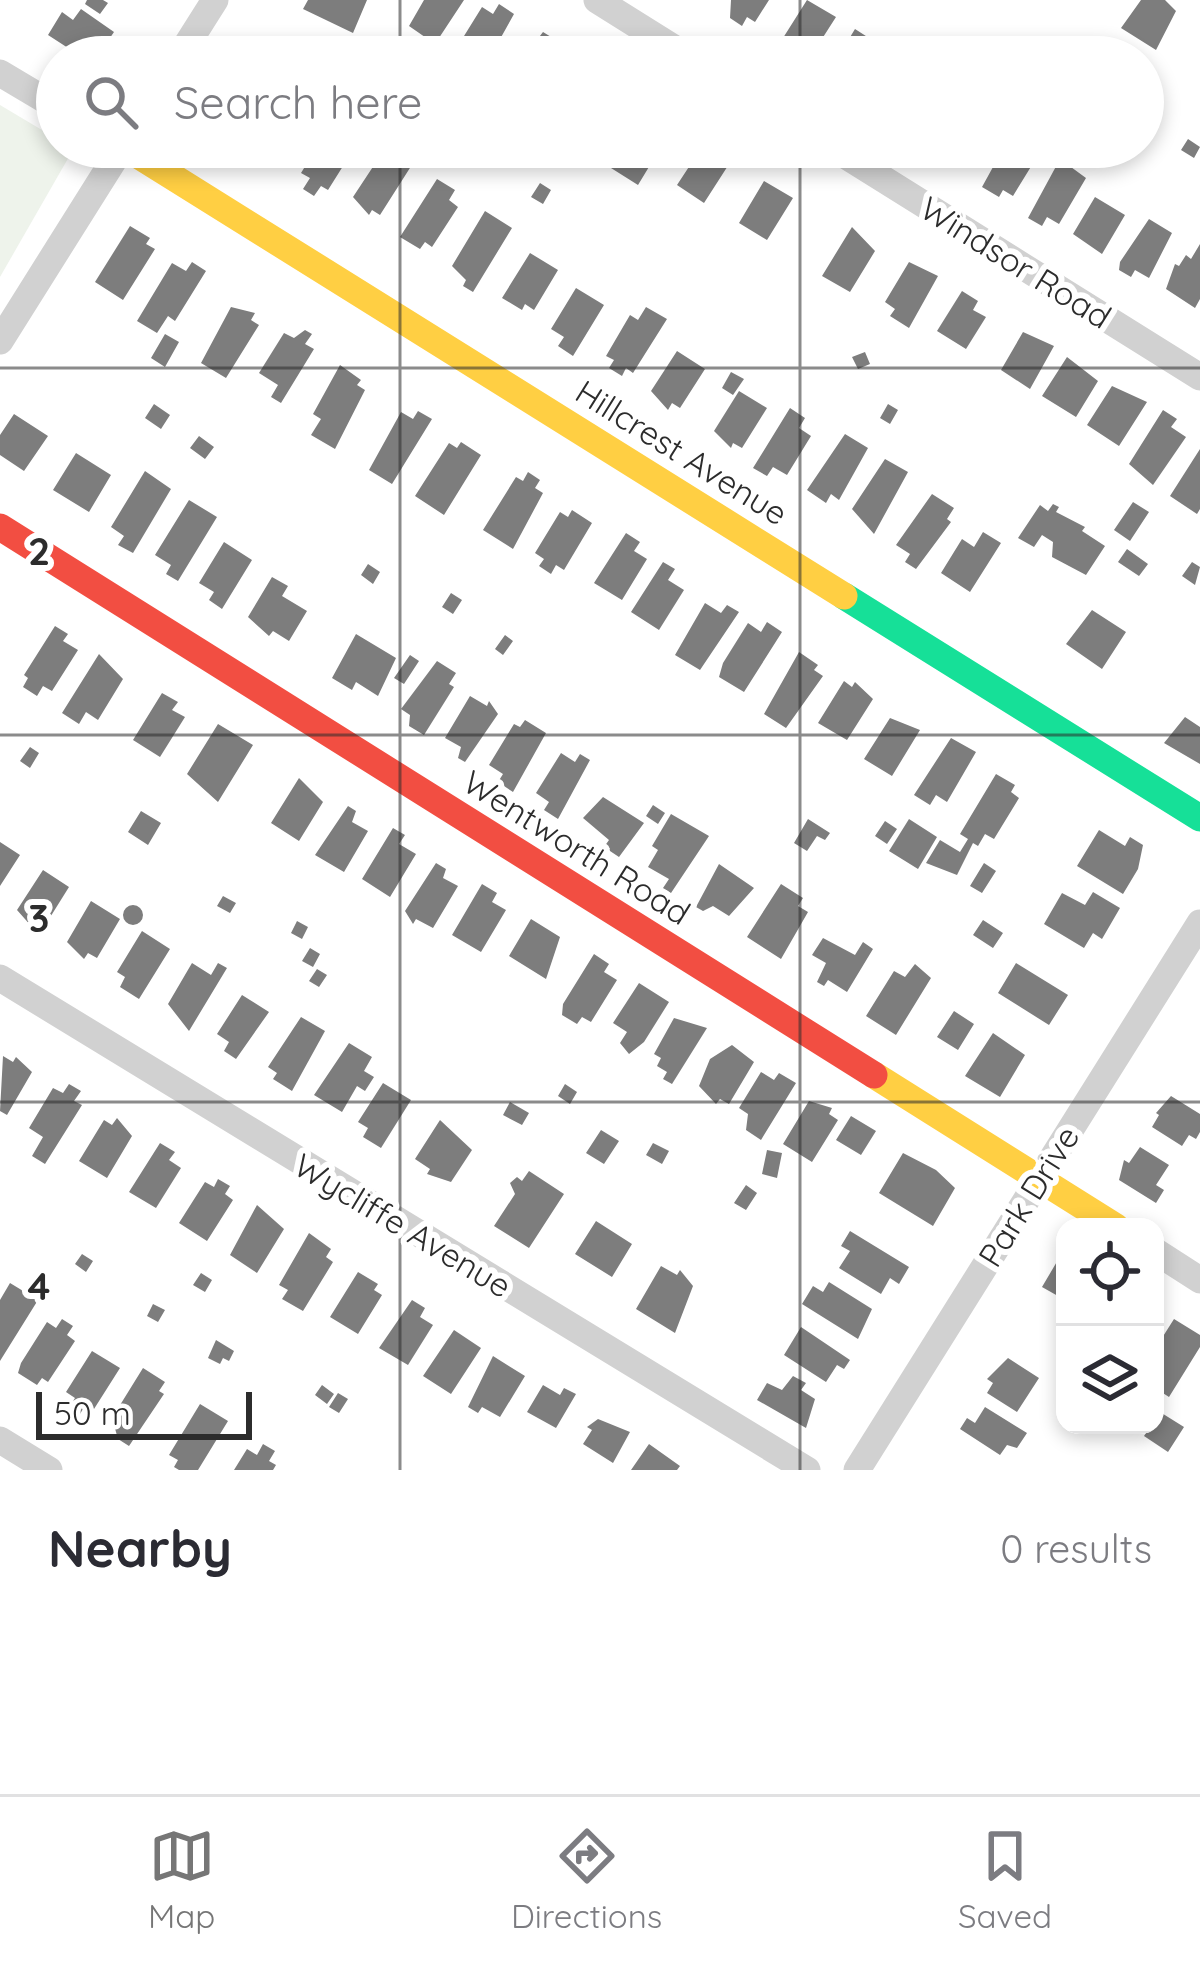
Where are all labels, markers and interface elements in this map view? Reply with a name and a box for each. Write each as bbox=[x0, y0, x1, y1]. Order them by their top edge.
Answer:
search box bbox=[36, 36, 1164, 168]
icon: search bbox=[78, 69, 144, 135]
text: Search here bbox=[174, 74, 422, 130]
street label: Windsor Road bbox=[913, 187, 1119, 337]
street label: Hillcrest Avenue bbox=[569, 371, 795, 533]
text: 2 bbox=[28, 526, 50, 575]
street label: Wentworth Road bbox=[456, 761, 698, 933]
text: 3 bbox=[29, 893, 49, 942]
street label: Park Drive bbox=[969, 1118, 1087, 1274]
street label: Wycliffe Avenue bbox=[287, 1144, 519, 1306]
map controls bbox=[1056, 1218, 1164, 1434]
button: locate bbox=[1056, 1218, 1164, 1326]
text: 4 bbox=[28, 1261, 50, 1310]
button: layers bbox=[1056, 1326, 1164, 1434]
scale bar bbox=[36, 1386, 252, 1439]
text: 50 m bbox=[54, 1392, 131, 1433]
text: Nearby bbox=[48, 1516, 232, 1580]
text: 0 results bbox=[1000, 1524, 1152, 1573]
tab: Map bbox=[148, 1823, 215, 1936]
tab: Directions bbox=[511, 1823, 662, 1936]
tab: Saved bbox=[958, 1823, 1052, 1936]

